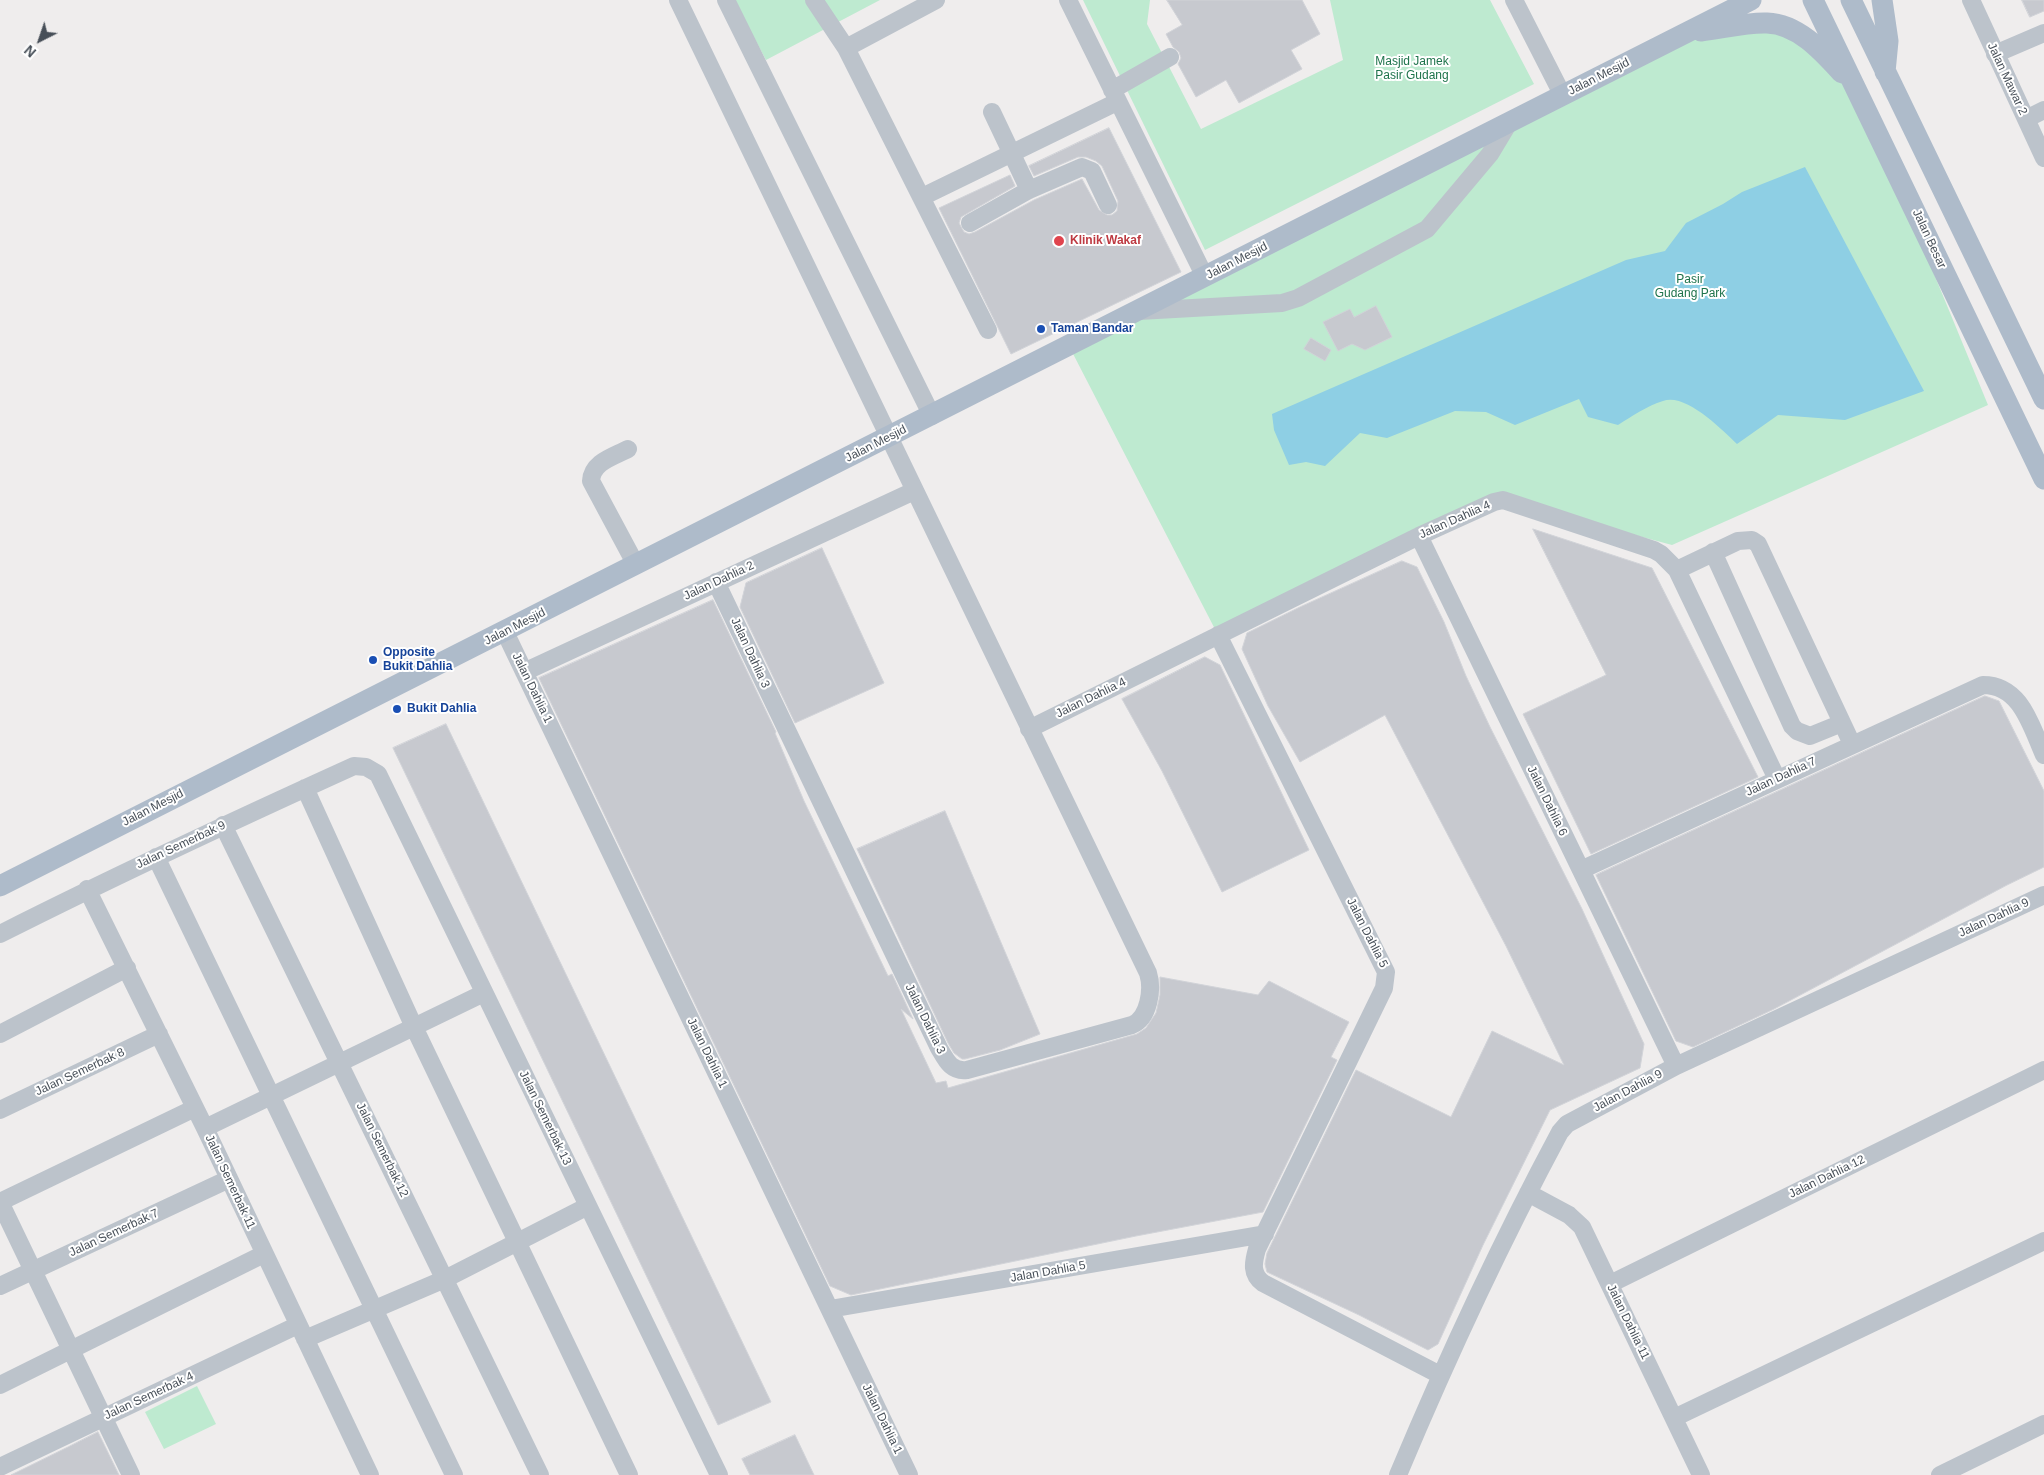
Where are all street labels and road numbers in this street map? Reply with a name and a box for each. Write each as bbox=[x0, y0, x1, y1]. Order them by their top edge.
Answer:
street label: Jalan Mawar 2 bbox=[1984, 41, 2030, 117]
street label: Jalan Mesjid bbox=[1566, 55, 1632, 99]
street label: Jalan Besar bbox=[1909, 207, 1949, 271]
street label: Jalan Mesjid bbox=[1204, 239, 1270, 283]
street label: Jalan Mesjid bbox=[843, 422, 909, 466]
street label: Jalan Dahlia 4 bbox=[1417, 498, 1493, 542]
street label: Jalan Dahlia 2 bbox=[681, 558, 757, 604]
street label: Jalan Mesjid bbox=[482, 605, 548, 649]
street label: Jalan Dahlia 3 bbox=[727, 615, 773, 691]
street label: Jalan Dahlia 1 bbox=[509, 651, 555, 725]
street label: Jalan Dahlia 4 bbox=[1054, 675, 1128, 721]
street label: Jalan Dahlia 7 bbox=[1743, 754, 1819, 800]
street label: Jalan Dahlia 6 bbox=[1524, 764, 1570, 838]
street label: Jalan Mesjid bbox=[120, 786, 186, 830]
street label: Jalan Semerbak 9 bbox=[134, 818, 228, 872]
street label: Jalan Dahlia 9 bbox=[1956, 895, 2032, 941]
street label: Jalan Dahlia 5 bbox=[1343, 896, 1391, 970]
street label: Jalan Dahlia 3 bbox=[902, 982, 948, 1056]
street label: Jalan Dahlia 1 bbox=[684, 1016, 730, 1090]
street label: Jalan Semerbak 8 bbox=[33, 1045, 127, 1099]
street label: Jalan Dahlia 9 bbox=[1591, 1067, 1665, 1115]
street label: Jalan Semerbak 13 bbox=[516, 1068, 574, 1168]
street label: Jalan Semerbak 12 bbox=[353, 1100, 411, 1200]
street label: Jalan Semerbak 11 bbox=[202, 1133, 258, 1231]
street label: Jalan Dahlia 12 bbox=[1787, 1152, 1867, 1202]
street label: Jalan Semerbak 7 bbox=[67, 1206, 161, 1260]
street label: Jalan Dahlia 5 bbox=[1009, 1258, 1087, 1286]
street label: Jalan Dahlia 11 bbox=[1604, 1282, 1652, 1362]
street label: Jalan Semerbak 4 bbox=[102, 1369, 196, 1423]
street label: Jalan Dahlia 1 bbox=[859, 1382, 905, 1456]

